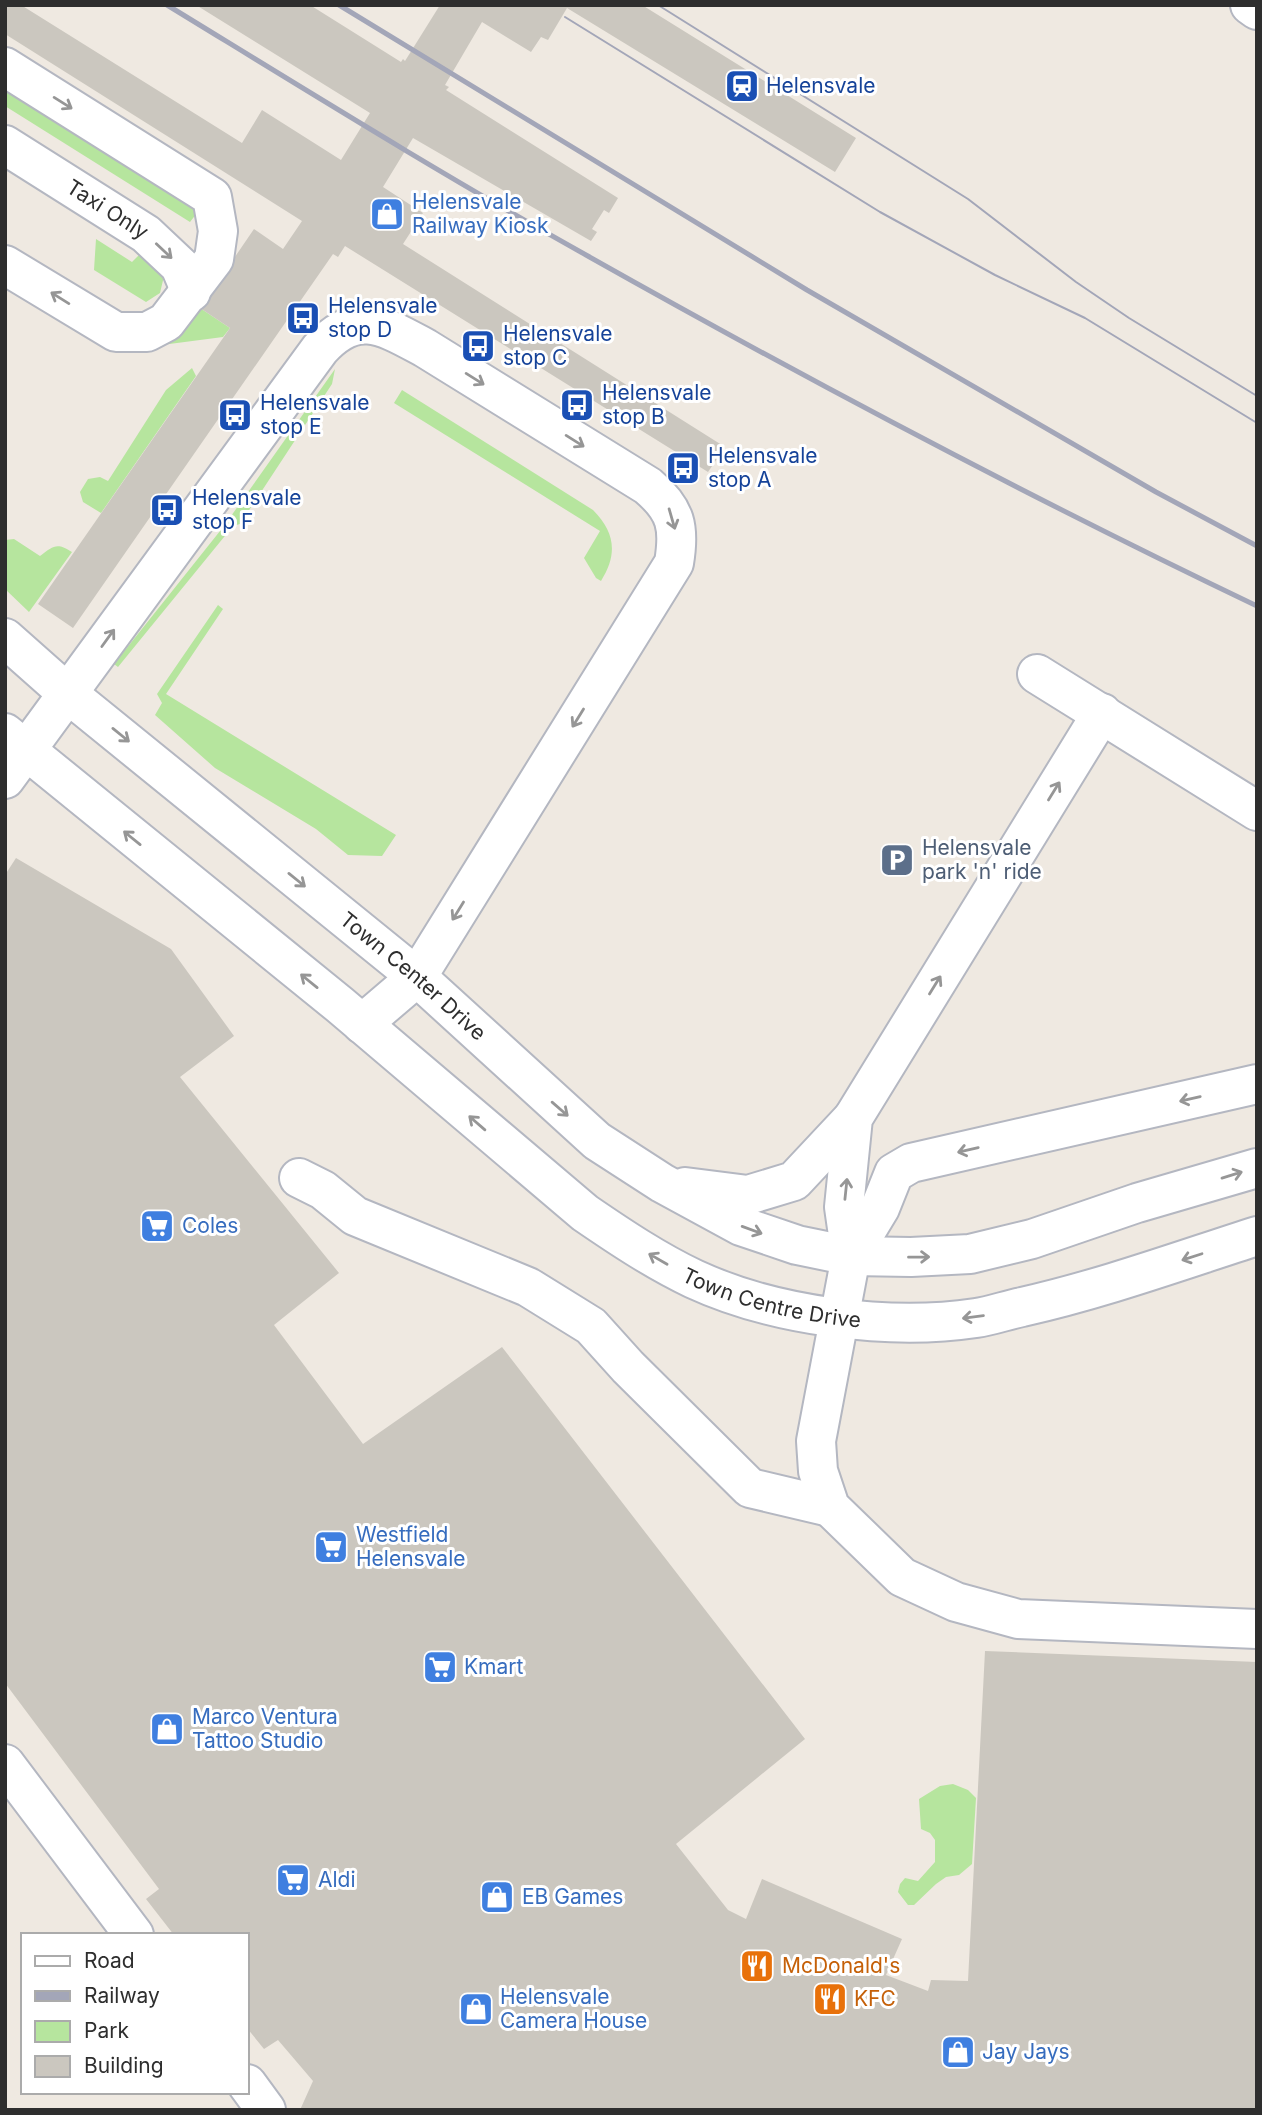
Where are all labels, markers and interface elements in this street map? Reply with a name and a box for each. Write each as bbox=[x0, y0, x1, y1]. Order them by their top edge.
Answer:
station icon: Helensvale bbox=[723, 67, 761, 105]
place label: Helensvale bbox=[766, 73, 876, 98]
one-way arrow bbox=[53, 96, 72, 111]
street label: Taxi Only bbox=[62, 174, 153, 244]
place label: Helensvale Railway Kiosk bbox=[412, 189, 549, 238]
shop icon: Helensvale Railway Kiosk bbox=[368, 195, 406, 233]
one-way arrow bbox=[155, 242, 172, 259]
one-way arrow bbox=[51, 291, 71, 305]
place label: Helensvale stop D bbox=[328, 293, 438, 342]
bus stop icon: Helensvale stop D bbox=[284, 299, 322, 337]
place label: Helensvale stop C bbox=[503, 321, 613, 370]
bus stop icon: Helensvale stop C bbox=[459, 327, 497, 365]
one-way arrow bbox=[465, 373, 485, 387]
place label: Helensvale stop B bbox=[602, 380, 712, 429]
bus stop icon: Helensvale stop B bbox=[558, 386, 596, 424]
place label: Helensvale stop E bbox=[260, 390, 370, 439]
bus stop icon: Helensvale stop E bbox=[216, 396, 254, 434]
one-way arrow bbox=[565, 435, 585, 449]
place label: Helensvale stop A bbox=[708, 443, 818, 492]
bus stop icon: Helensvale stop A bbox=[664, 449, 702, 487]
place label: Helensvale stop F bbox=[192, 485, 302, 534]
bus stop icon: Helensvale stop F bbox=[148, 491, 186, 529]
one-way arrow bbox=[667, 507, 680, 529]
one-way arrow bbox=[101, 629, 115, 648]
one-way arrow bbox=[571, 708, 585, 728]
one-way arrow bbox=[111, 728, 129, 743]
one-way arrow bbox=[1048, 782, 1062, 802]
one-way arrow bbox=[124, 830, 142, 845]
place label: Helensvale park 'n' ride bbox=[922, 835, 1042, 884]
parking icon: Helensvale park 'n' ride bbox=[878, 841, 916, 879]
one-way arrow bbox=[287, 872, 305, 887]
one-way arrow bbox=[450, 901, 464, 921]
street label: Town Center Drive bbox=[335, 906, 491, 1046]
one-way arrow bbox=[301, 973, 319, 988]
one-way arrow bbox=[928, 975, 942, 995]
one-way arrow bbox=[1179, 1093, 1202, 1106]
one-way arrow bbox=[551, 1101, 569, 1117]
one-way arrow bbox=[468, 1115, 486, 1131]
one-way arrow bbox=[958, 1144, 980, 1157]
one-way arrow bbox=[1221, 1167, 1243, 1180]
one-way arrow bbox=[839, 1178, 852, 1201]
supermarket icon: Coles bbox=[138, 1207, 176, 1245]
place label: Coles bbox=[182, 1213, 238, 1238]
one-way arrow bbox=[741, 1224, 763, 1237]
one-way arrow bbox=[907, 1250, 930, 1264]
one-way arrow bbox=[649, 1252, 669, 1266]
one-way arrow bbox=[1181, 1252, 1203, 1264]
street label: Town Centre Drive bbox=[678, 1262, 862, 1332]
one-way arrow bbox=[962, 1311, 985, 1324]
place label: Westfield Helensvale bbox=[356, 1522, 466, 1571]
supermarket icon: Westfield Helensvale bbox=[312, 1528, 350, 1566]
supermarket icon: Kmart bbox=[421, 1648, 459, 1686]
place label: Kmart bbox=[464, 1654, 524, 1679]
place label: Marco Ventura Tattoo Studio bbox=[192, 1704, 338, 1753]
shop icon: Marco Ventura Tattoo Studio bbox=[148, 1710, 186, 1748]
supermarket icon: Aldi bbox=[274, 1861, 312, 1899]
place label: Aldi bbox=[318, 1867, 356, 1892]
shop icon: EB Games bbox=[478, 1878, 516, 1916]
place label: EB Games bbox=[522, 1884, 623, 1909]
legend bbox=[21, 1933, 248, 2094]
restaurant icon: McDonald's bbox=[738, 1947, 776, 1985]
text: Road bbox=[84, 1948, 135, 1973]
place label: McDonald's bbox=[782, 1953, 900, 1978]
restaurant icon: KFC bbox=[811, 1980, 849, 2018]
text: Railway bbox=[84, 1983, 160, 2008]
place label: Helensvale Camera House bbox=[500, 1984, 647, 2033]
place label: KFC bbox=[854, 1986, 896, 2011]
shop icon: Helensvale Camera House bbox=[457, 1990, 495, 2028]
text: Park bbox=[84, 2018, 129, 2043]
shop icon: Jay Jays bbox=[939, 2033, 977, 2071]
place label: Jay Jays bbox=[982, 2039, 1070, 2064]
text: Building bbox=[84, 2053, 164, 2078]

